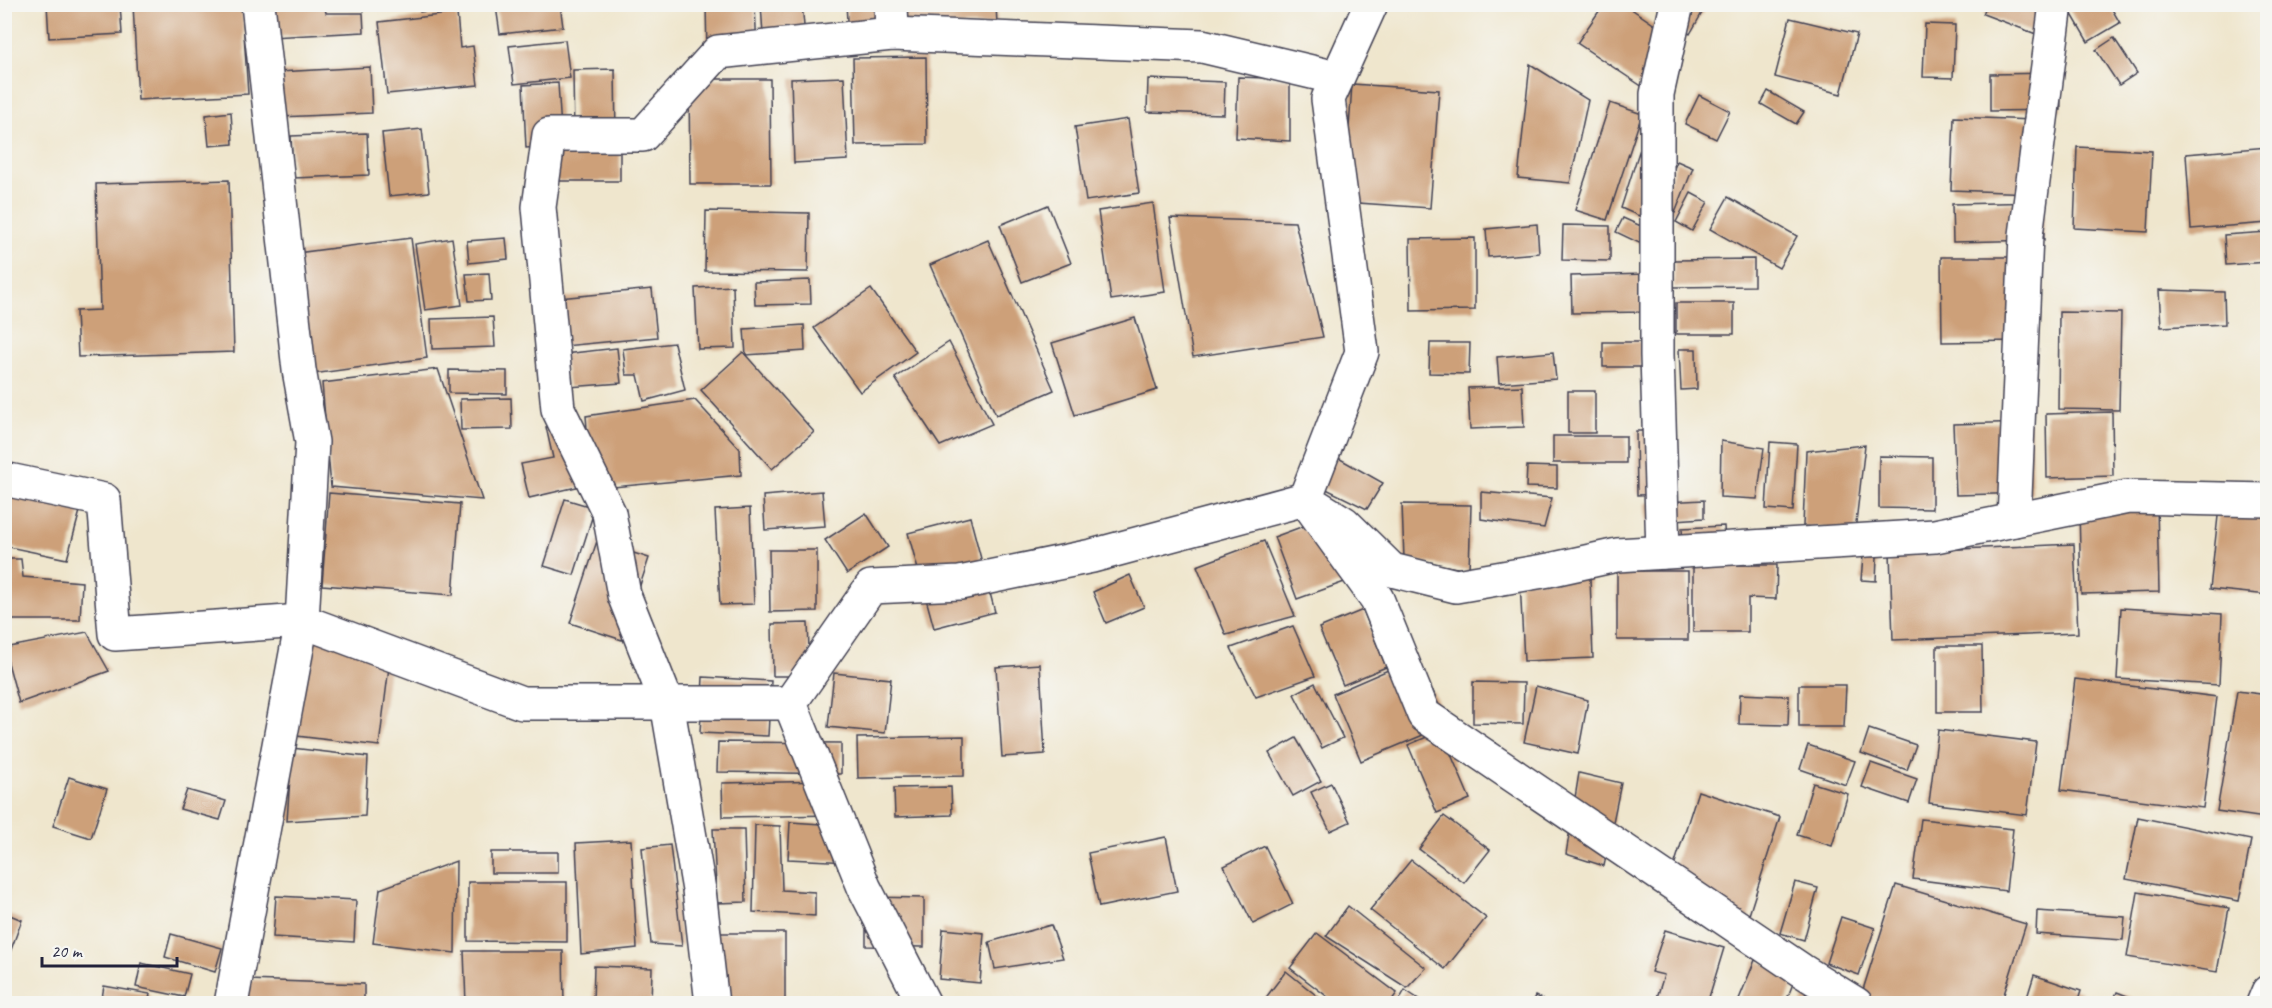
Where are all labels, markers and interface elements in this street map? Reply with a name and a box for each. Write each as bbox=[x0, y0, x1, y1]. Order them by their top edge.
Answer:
scale bar bbox=[42, 930, 177, 968]
text: 20 m bbox=[51, 940, 84, 962]

